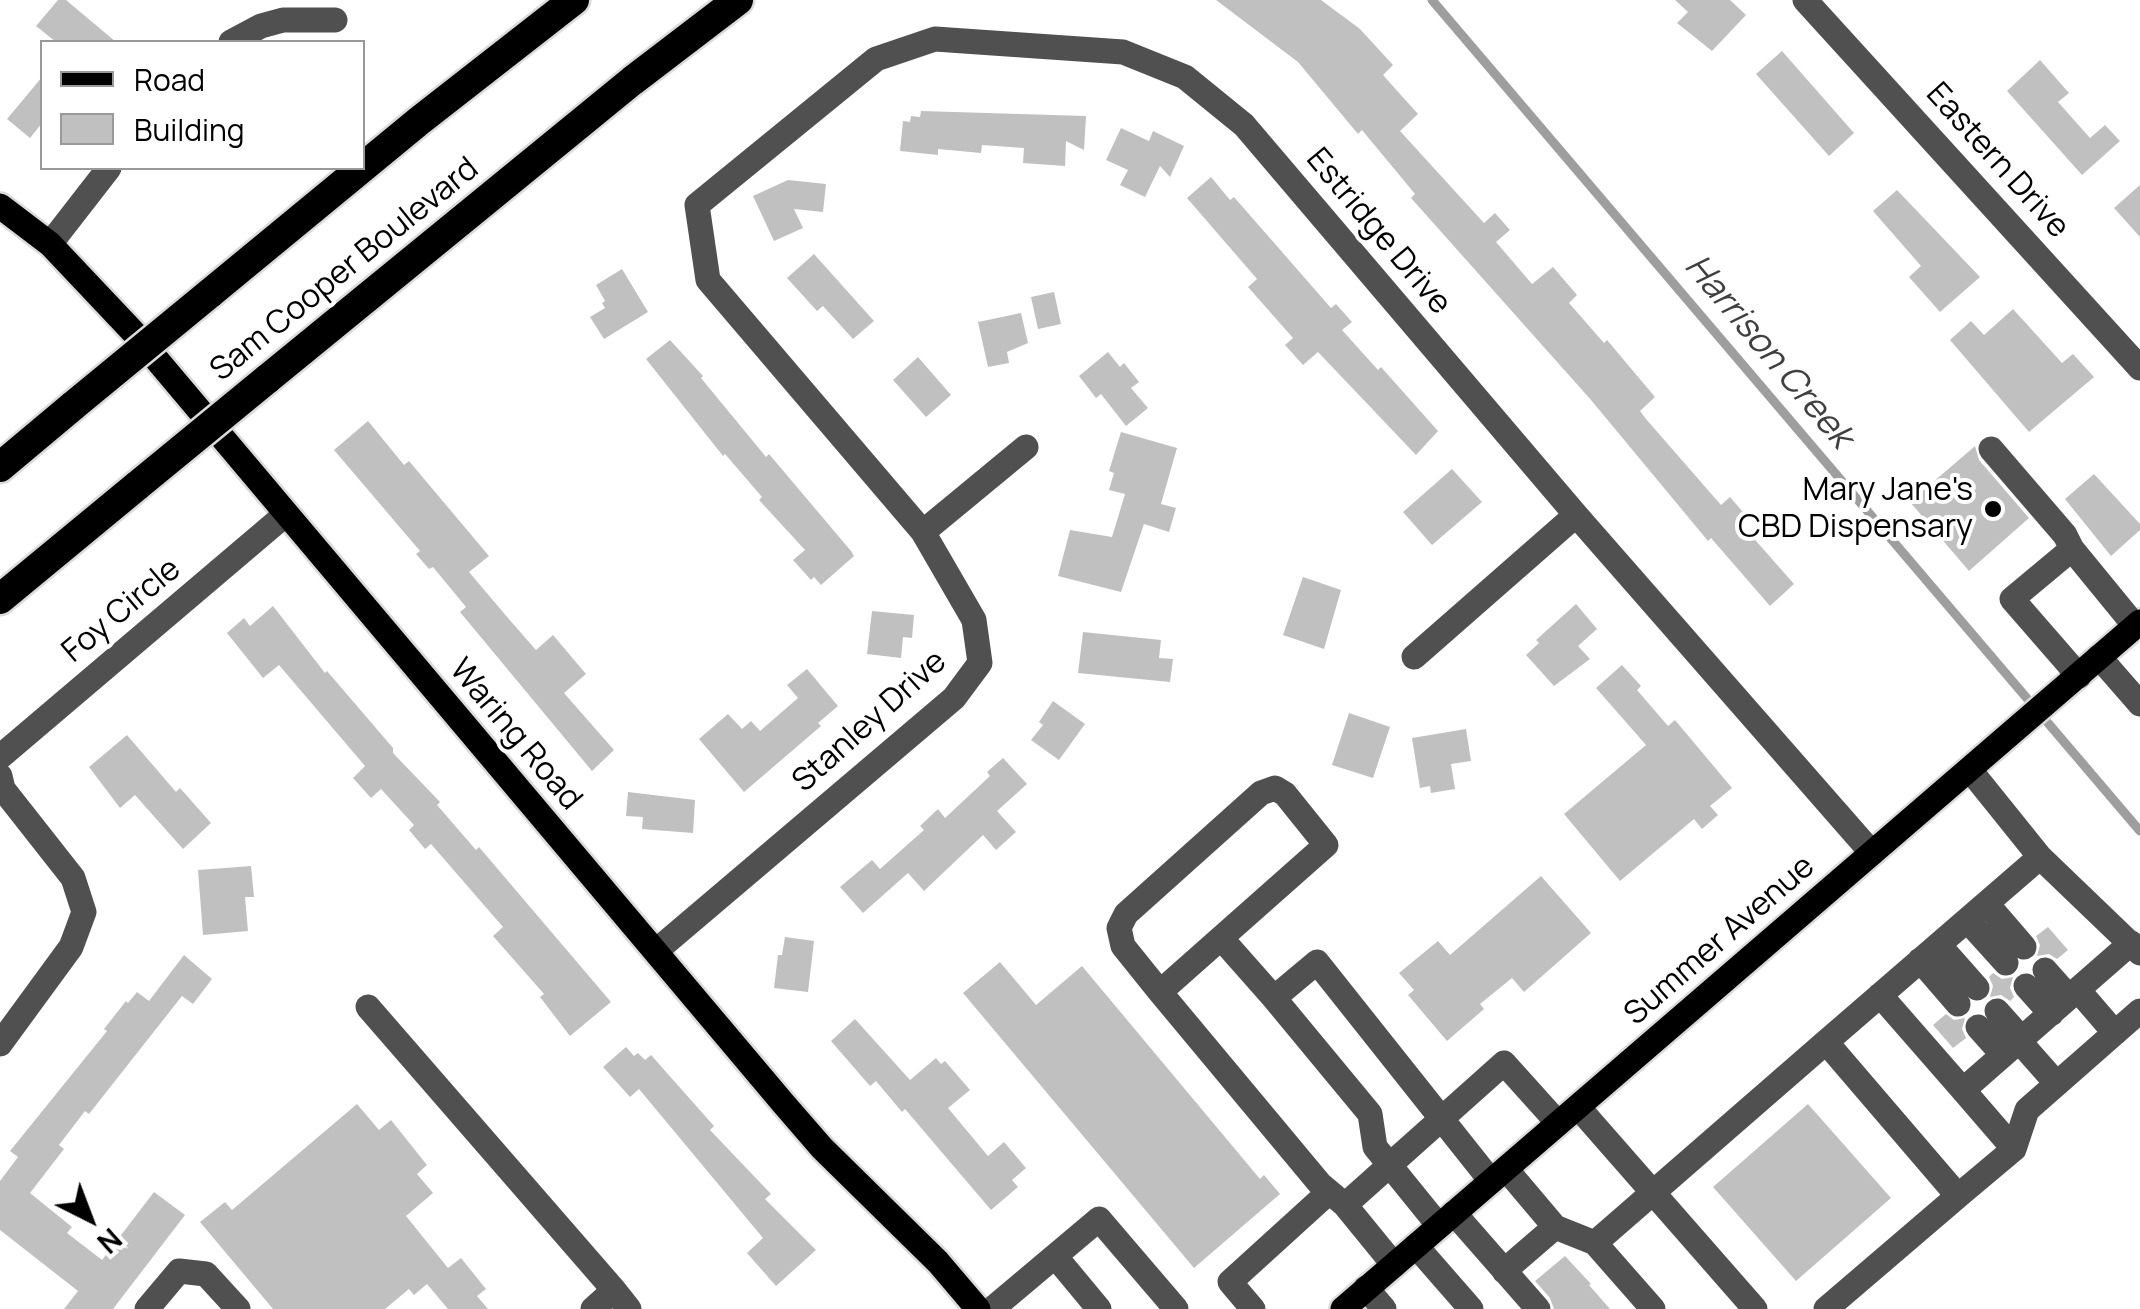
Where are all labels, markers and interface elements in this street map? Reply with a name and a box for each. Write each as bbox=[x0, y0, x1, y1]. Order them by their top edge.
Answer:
legend bbox=[40, 40, 365, 170]
text: Road bbox=[134, 59, 205, 100]
street label: Eastern Drive bbox=[1917, 76, 2077, 246]
text: Building bbox=[134, 109, 245, 150]
street label: Estridge Drive bbox=[1298, 141, 1458, 323]
street label: Sam Cooper Boulevard bbox=[203, 150, 487, 390]
water label: Harrison Creek bbox=[1675, 247, 1861, 457]
place label: Mary Jane's CBD Dispensary bbox=[1738, 472, 1973, 547]
marker: Mary Jane's CBD Dispensary bbox=[1982, 498, 2004, 520]
street label: Foy Circle bbox=[55, 551, 189, 671]
street label: Stanley Drive bbox=[785, 643, 955, 801]
street label: Waring Road bbox=[441, 652, 589, 818]
street label: Summer Avenue bbox=[1617, 848, 1823, 1034]
north arrow bbox=[40, 1169, 140, 1269]
text: N bbox=[90, 1220, 130, 1262]

